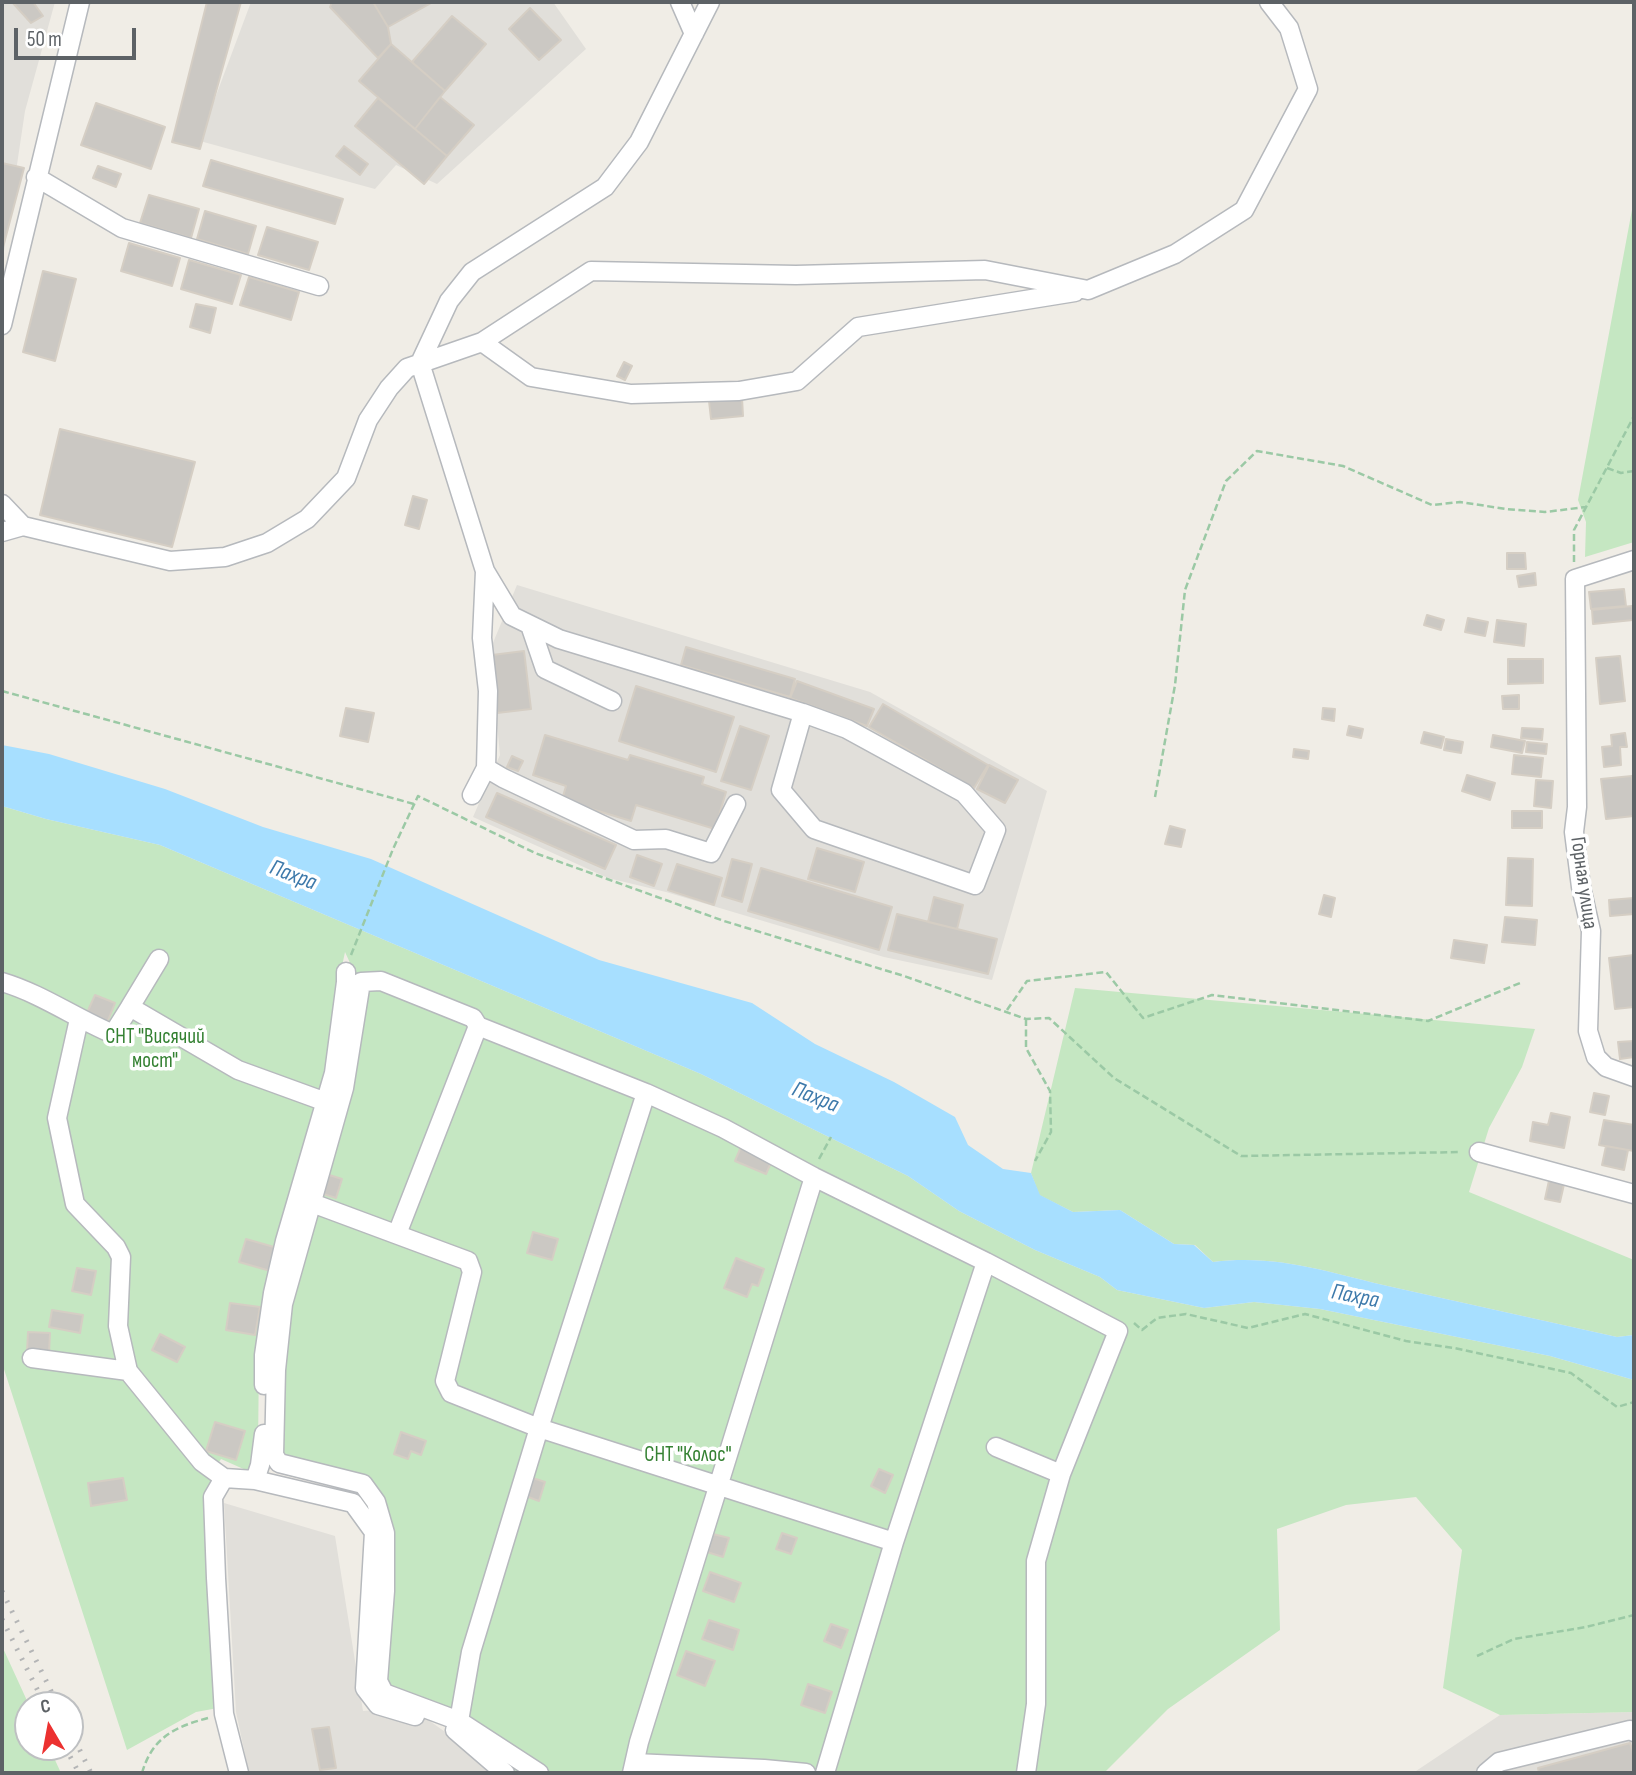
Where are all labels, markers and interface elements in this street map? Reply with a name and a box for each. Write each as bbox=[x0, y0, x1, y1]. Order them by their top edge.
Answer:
scale bar bbox=[18, 14, 140, 58]
text: 50 m bbox=[27, 27, 62, 52]
street label: Горная улица bbox=[1564, 835, 1602, 931]
water label: Пахра bbox=[266, 855, 320, 897]
park label: СНТ "Висячий мост" bbox=[105, 1025, 205, 1075]
water label: Пахра bbox=[788, 1076, 842, 1120]
water label: Пахра bbox=[1329, 1279, 1381, 1315]
park label: СНТ "Колос" bbox=[644, 1443, 732, 1469]
north arrow bbox=[14, 1691, 84, 1761]
text: С bbox=[39, 1695, 52, 1719]

